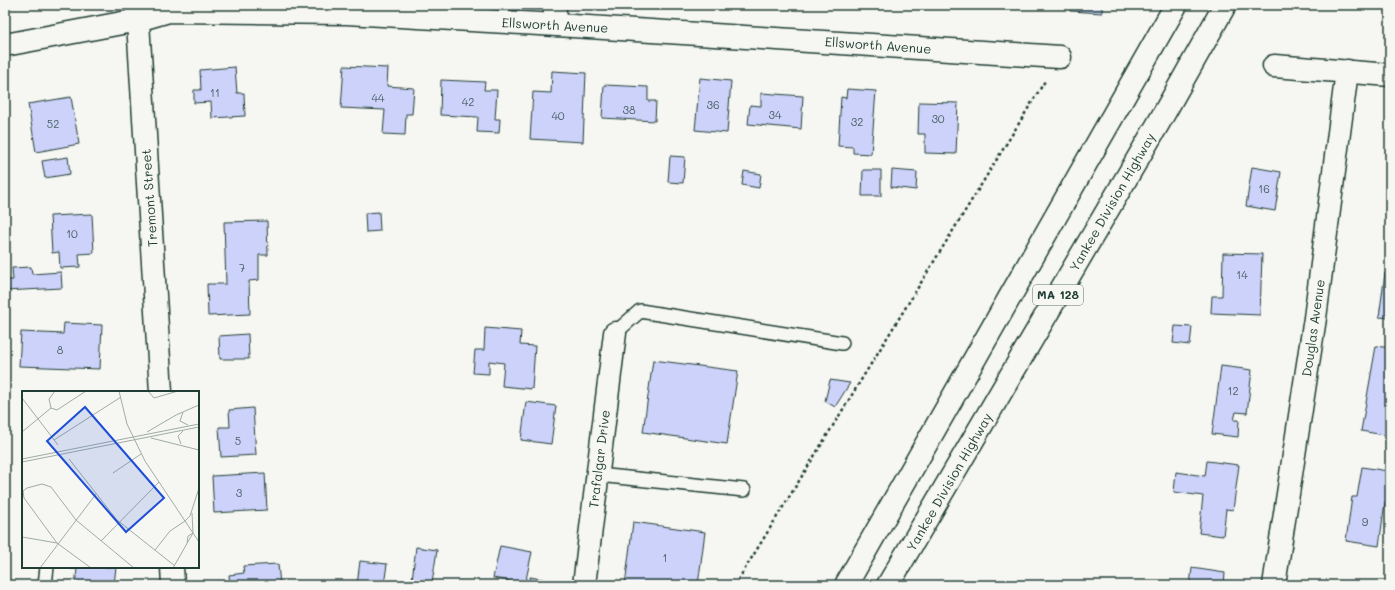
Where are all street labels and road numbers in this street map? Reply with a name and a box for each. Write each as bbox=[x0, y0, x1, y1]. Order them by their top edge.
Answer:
street label: Ellsworth Avenue bbox=[501, 13, 609, 36]
street label: Ellsworth Avenue bbox=[824, 32, 932, 57]
street label: Yankee Division Highway bbox=[1065, 129, 1158, 274]
street label: Tremont Street bbox=[137, 148, 160, 248]
street label: Douglas Avenue bbox=[1297, 278, 1328, 378]
road number: MA 128 bbox=[1033, 285, 1083, 305]
street label: Trafalgar Drive bbox=[584, 409, 613, 509]
street label: Yankee Division Highway bbox=[902, 409, 995, 554]

